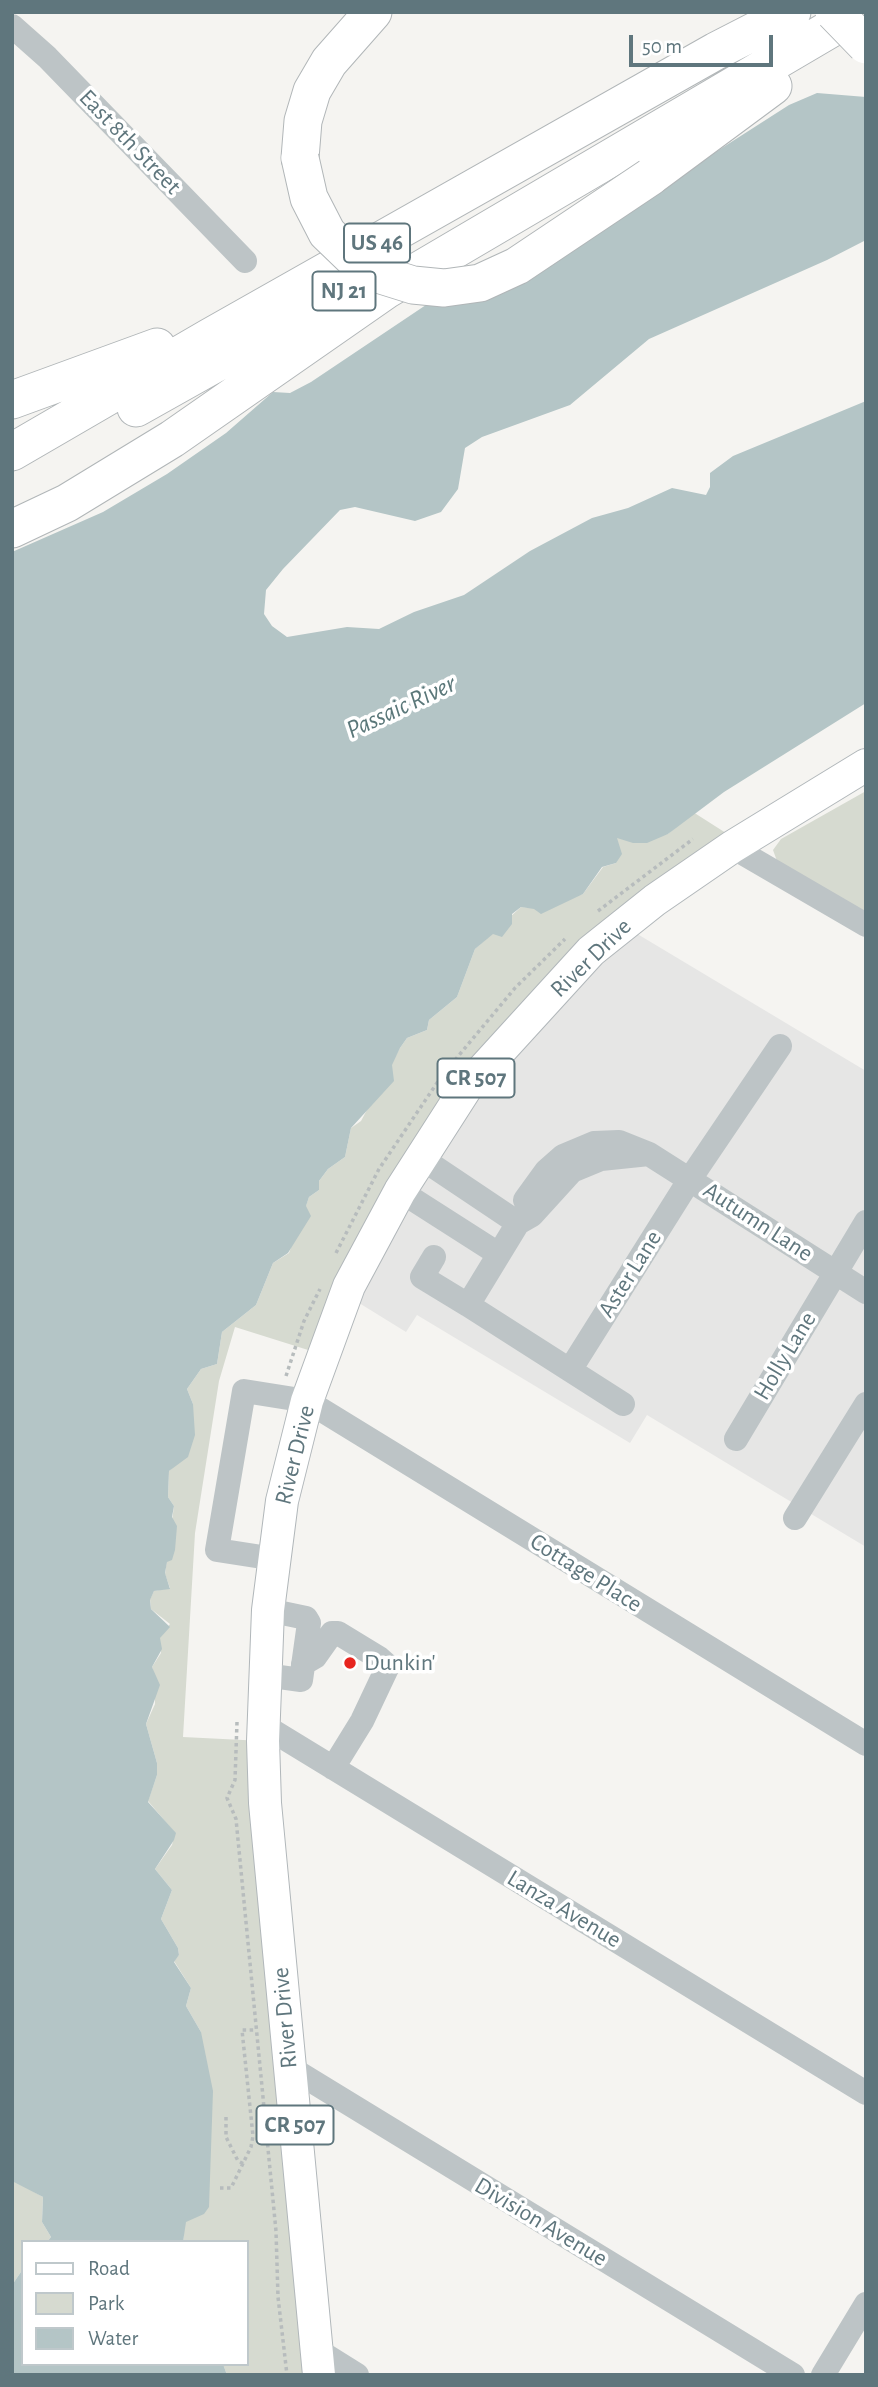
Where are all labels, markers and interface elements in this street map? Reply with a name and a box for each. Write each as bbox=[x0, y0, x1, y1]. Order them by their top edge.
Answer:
scale bar bbox=[633, 21, 776, 65]
text: 50 m bbox=[642, 36, 682, 57]
street label: East 8th Street bbox=[73, 84, 187, 200]
road number: US 46 bbox=[344, 224, 410, 262]
road number: NJ 21 bbox=[312, 272, 376, 310]
water label: Passaic River bbox=[341, 668, 461, 746]
street label: River Drive bbox=[544, 912, 638, 1004]
road number: CR 507 bbox=[438, 1058, 514, 1098]
street label: Autumn Lane bbox=[698, 1176, 818, 1268]
street label: Aster Lane bbox=[592, 1225, 668, 1323]
street label: Holly Lane bbox=[747, 1307, 823, 1405]
street label: River Drive bbox=[269, 1402, 321, 1508]
street label: Cottage Place bbox=[525, 1527, 647, 1619]
place label: Dunkin' bbox=[364, 1649, 435, 1677]
marker: Dunkin' bbox=[342, 1655, 358, 1671]
street label: Lanza Avenue bbox=[502, 1864, 626, 1954]
street label: River Drive bbox=[266, 1966, 304, 2070]
road number: CR 507 bbox=[256, 2106, 334, 2144]
street label: Division Avenue bbox=[469, 2171, 613, 2273]
legend bbox=[21, 2240, 248, 2366]
text: Road bbox=[88, 2258, 130, 2279]
text: Park bbox=[88, 2293, 124, 2314]
text: Water bbox=[88, 2328, 138, 2349]

